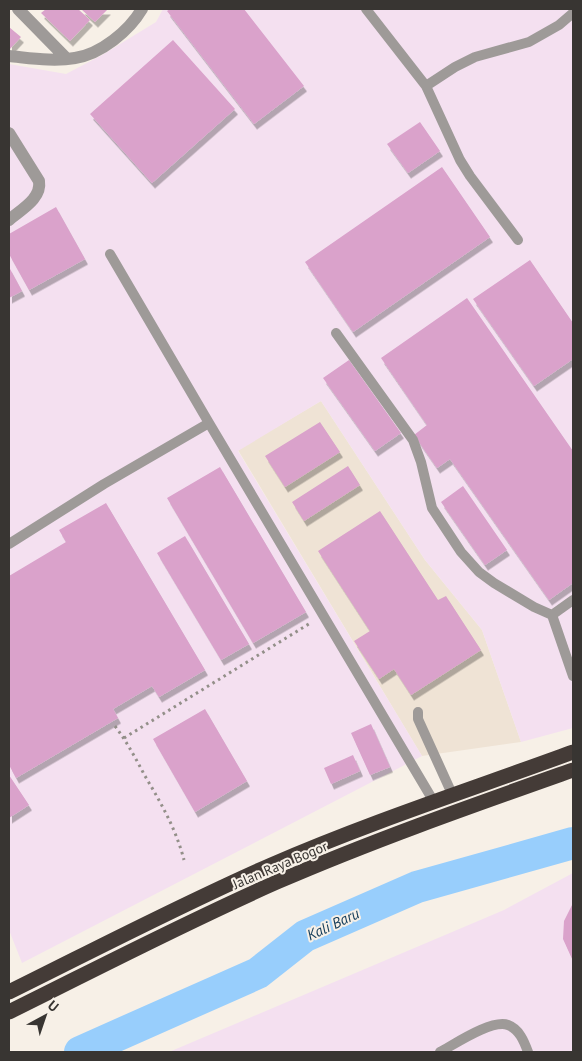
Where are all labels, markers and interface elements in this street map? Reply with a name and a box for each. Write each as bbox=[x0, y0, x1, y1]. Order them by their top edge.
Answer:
street label: Jalan Raya Bogor bbox=[229, 837, 330, 893]
water label: Kali Baru bbox=[304, 903, 363, 944]
north arrow bbox=[20, 991, 70, 1041]
text: U bbox=[44, 996, 63, 1016]

